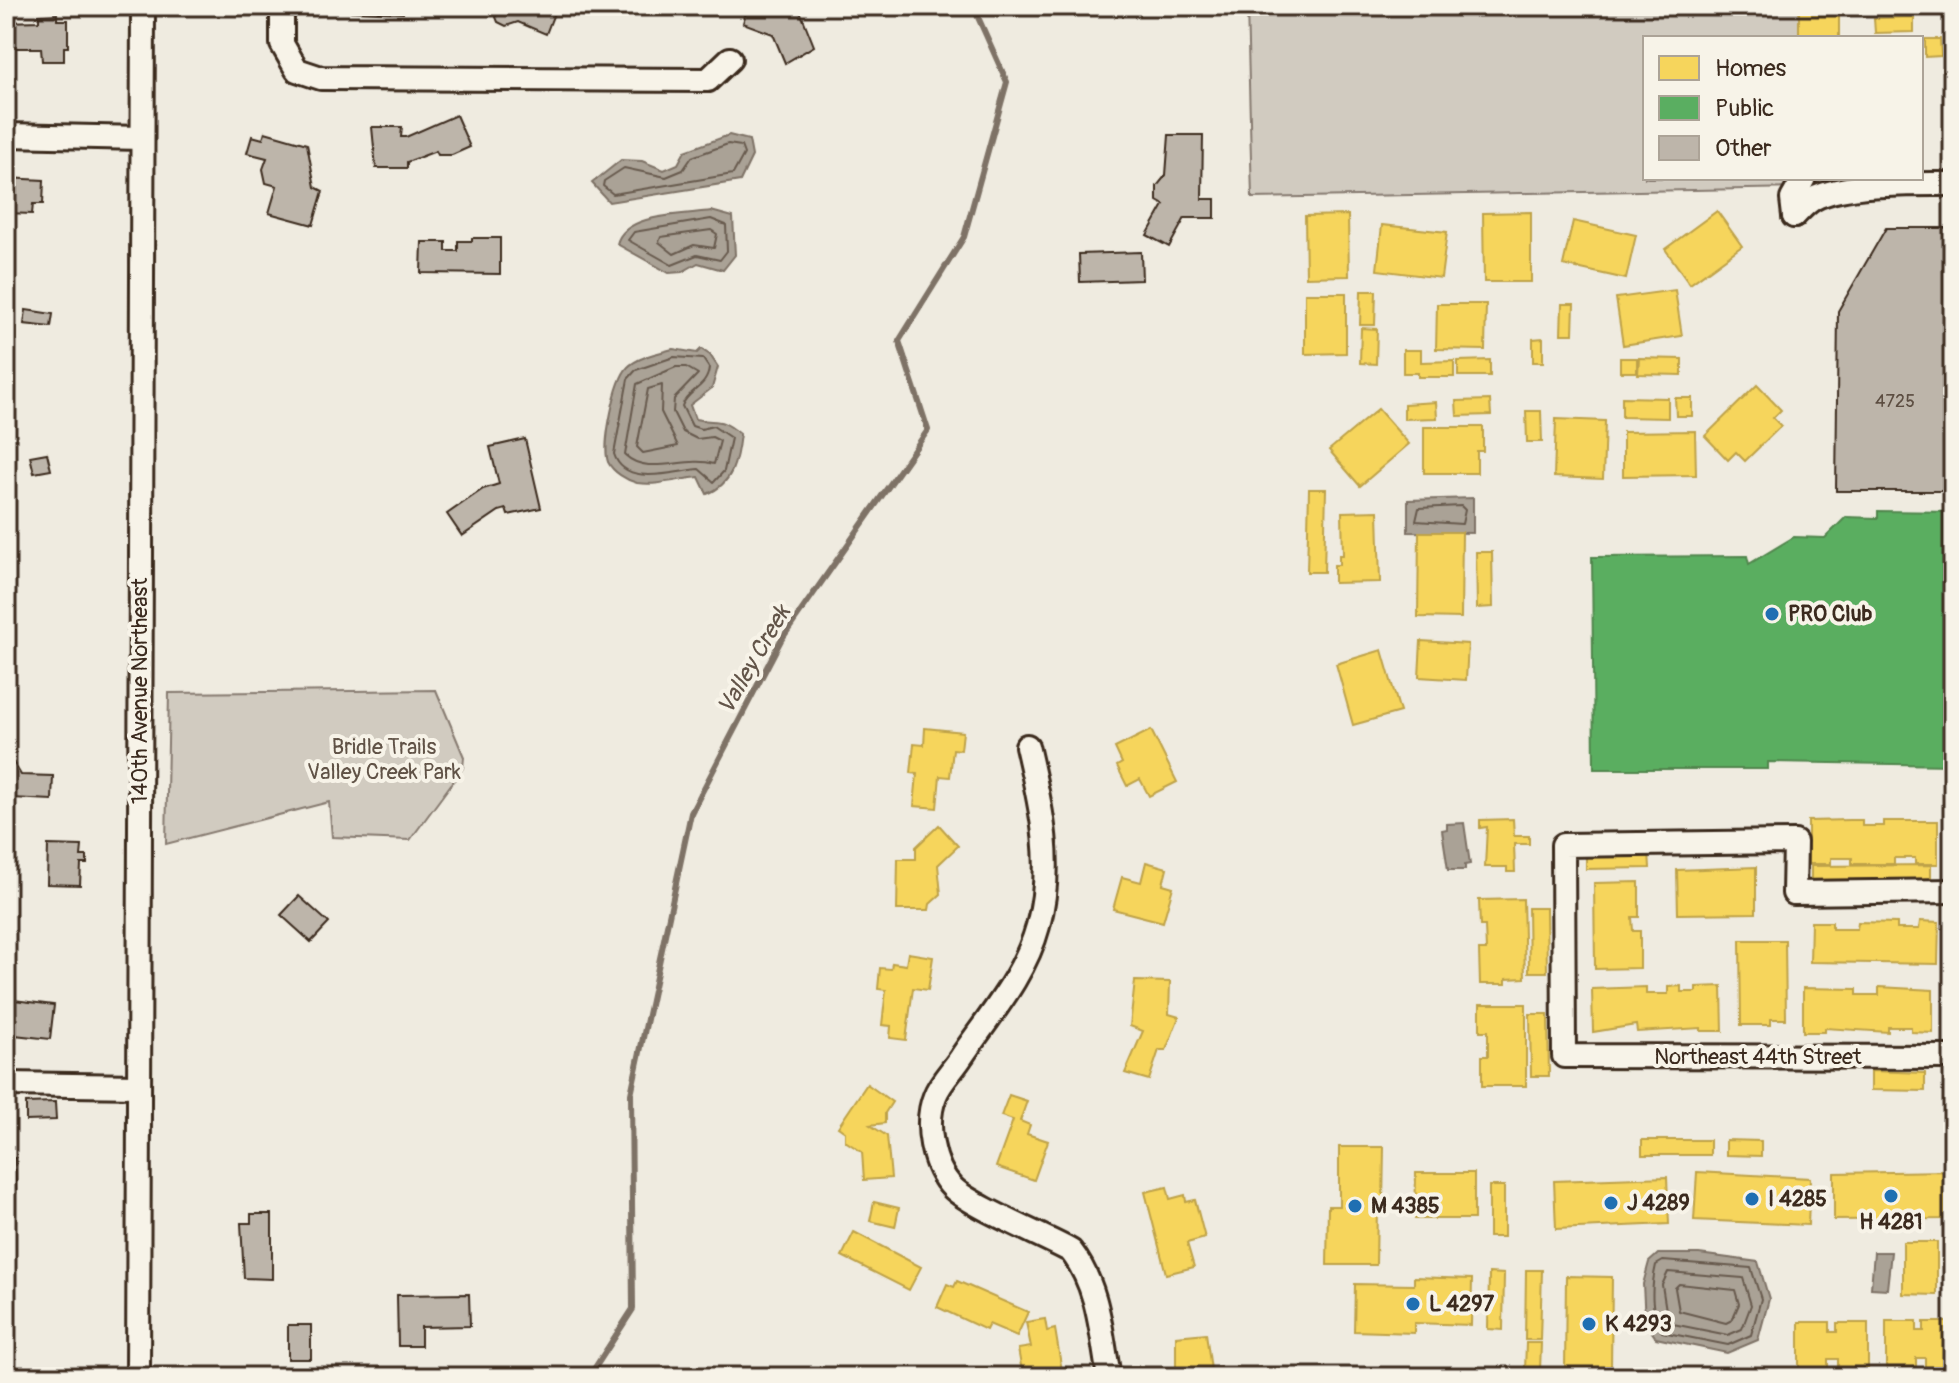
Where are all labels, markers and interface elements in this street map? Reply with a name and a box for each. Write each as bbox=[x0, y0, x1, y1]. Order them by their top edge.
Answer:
legend bbox=[1643, 36, 1923, 180]
text: Homes bbox=[1715, 54, 1787, 83]
text: Public bbox=[1715, 94, 1774, 123]
text: Other bbox=[1715, 134, 1772, 163]
house number: 4725 bbox=[1875, 390, 1915, 413]
street label: 140th Avenue Northeast bbox=[126, 578, 154, 804]
water label: Valley Creek bbox=[711, 599, 798, 720]
place label: PRO Club bbox=[1788, 600, 1873, 628]
marker: PRO Club bbox=[1763, 605, 1781, 623]
park label: Bridle Trails Valley Creek Park bbox=[307, 733, 461, 786]
street label: Northeast 44th Street bbox=[1654, 1043, 1862, 1071]
place label: I 4285 bbox=[1768, 1185, 1827, 1213]
marker: H 4281 bbox=[1882, 1187, 1900, 1205]
place label: J 4289 bbox=[1627, 1189, 1690, 1217]
marker: I 4285 bbox=[1743, 1190, 1761, 1208]
place label: M 4385 bbox=[1371, 1192, 1440, 1220]
marker: J 4289 bbox=[1602, 1194, 1620, 1212]
marker: M 4385 bbox=[1346, 1197, 1364, 1215]
place label: H 4281 bbox=[1859, 1208, 1923, 1236]
place label: L 4297 bbox=[1429, 1290, 1495, 1318]
marker: L 4297 bbox=[1404, 1295, 1422, 1313]
place label: K 4293 bbox=[1605, 1310, 1672, 1338]
marker: K 4293 bbox=[1580, 1315, 1598, 1333]

